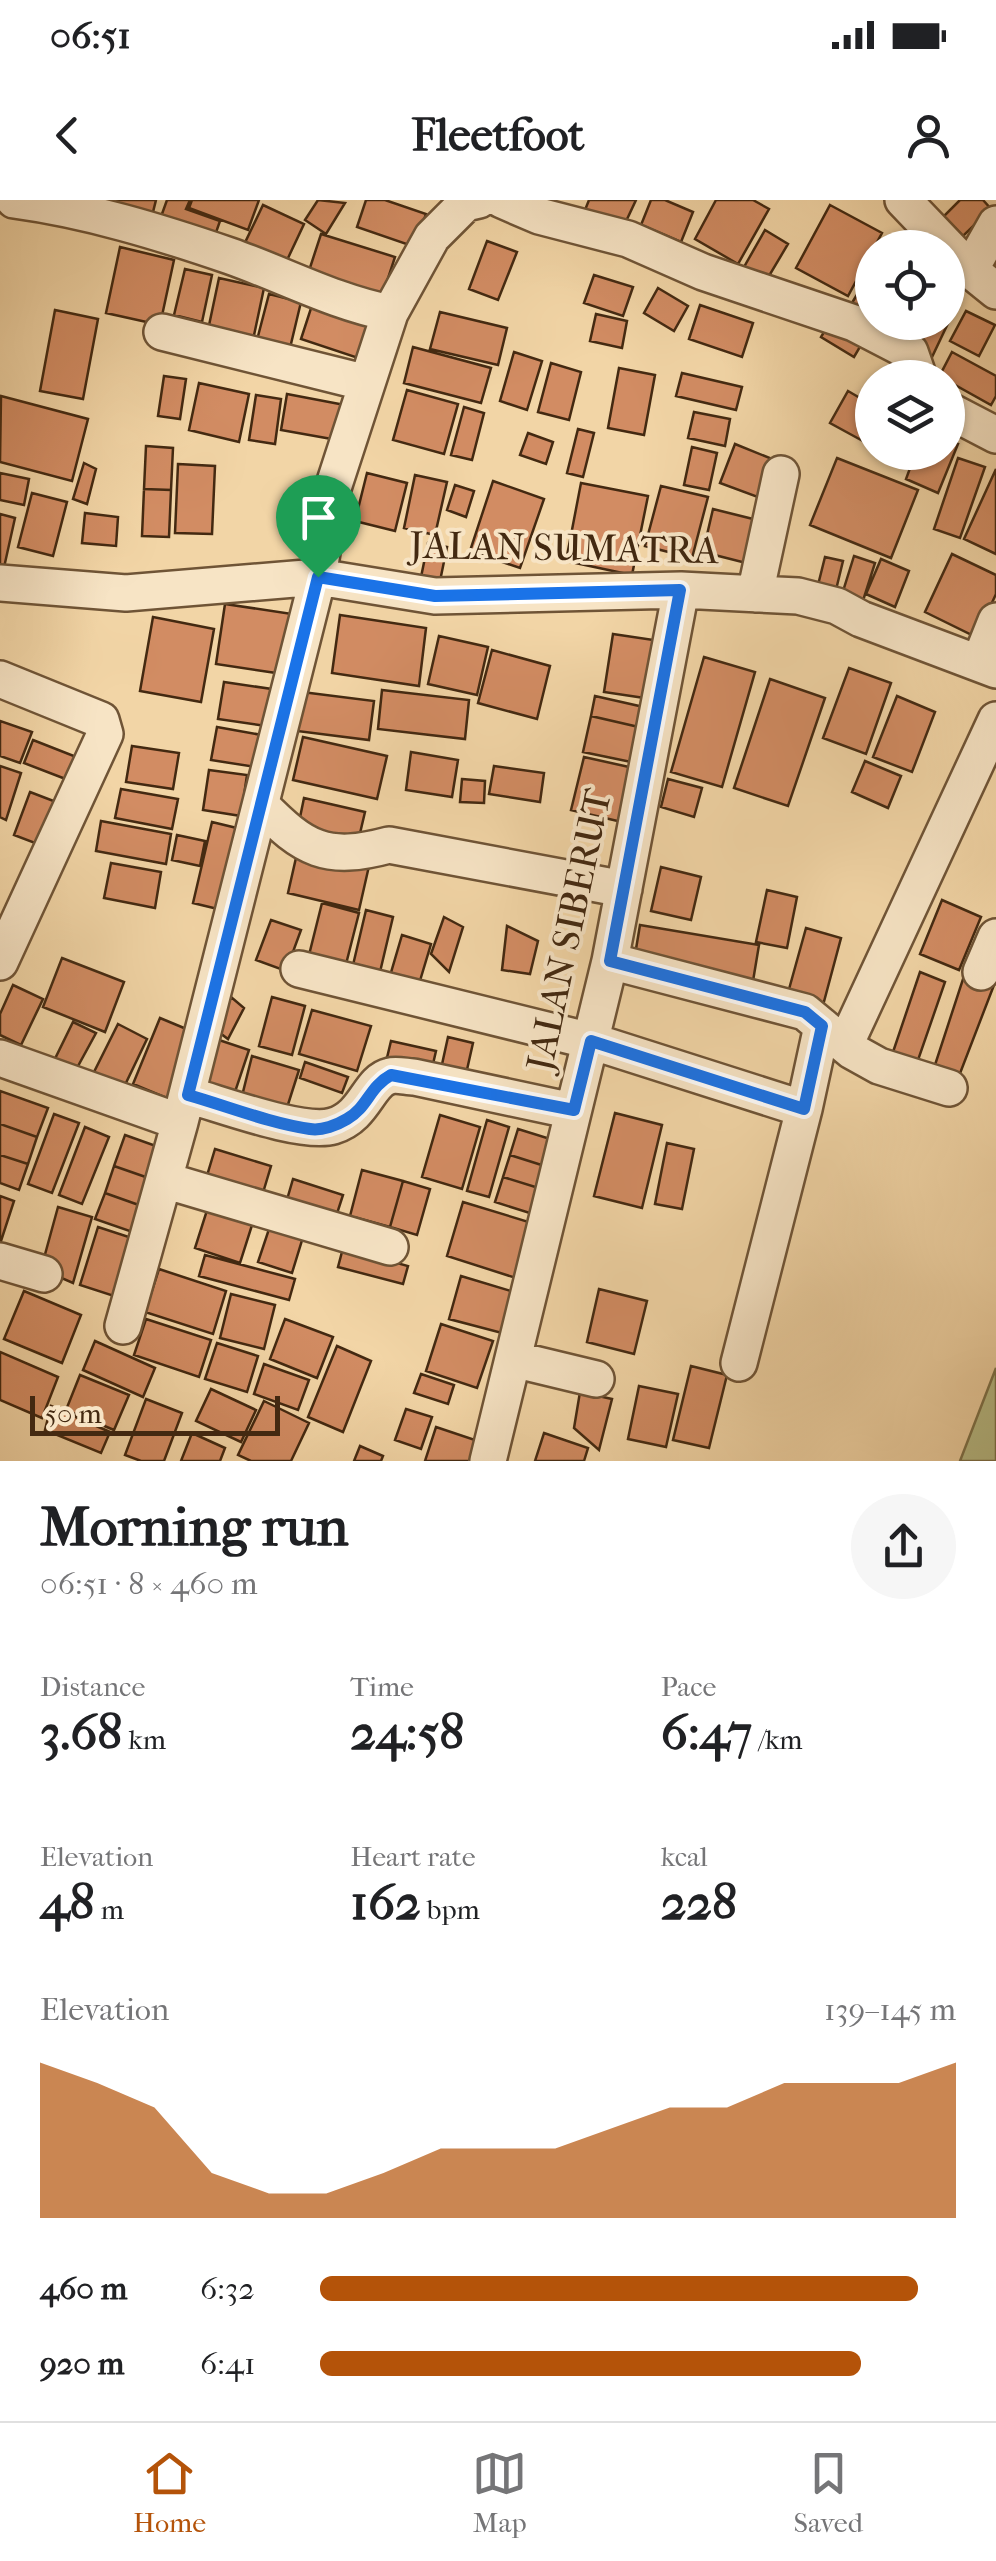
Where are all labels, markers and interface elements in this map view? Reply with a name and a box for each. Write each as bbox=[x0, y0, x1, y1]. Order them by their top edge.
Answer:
text: 06:51 bbox=[50, 13, 131, 58]
icon: back bbox=[40, 108, 95, 163]
icon: person bbox=[901, 108, 956, 163]
text: Fleetfoot bbox=[412, 109, 584, 162]
map controls bbox=[855, 230, 965, 470]
button: locate bbox=[855, 230, 965, 340]
button: layers bbox=[855, 360, 965, 470]
pin bbox=[276, 475, 361, 578]
icon: arrive bbox=[291, 490, 346, 545]
street label: JALAN SUMATRA bbox=[406, 523, 719, 573]
street label: JALAN SIBERUT bbox=[517, 785, 621, 1078]
scale bar bbox=[30, 1391, 280, 1436]
text: 50 m bbox=[45, 1397, 102, 1430]
button: share bbox=[851, 1494, 956, 1599]
text: Morning run bbox=[40, 1495, 348, 1559]
text: 06:51 · 8 × 460 m bbox=[40, 1565, 258, 1602]
text: Distance bbox=[40, 1670, 145, 1703]
text: Time bbox=[350, 1670, 414, 1703]
text: Pace bbox=[661, 1670, 716, 1703]
text: 3.68 bbox=[40, 1703, 122, 1762]
text: 24:58 bbox=[350, 1703, 464, 1762]
text: 6:47 bbox=[661, 1703, 752, 1762]
text: km bbox=[122, 1723, 166, 1756]
text: /km bbox=[752, 1723, 803, 1756]
text: Elevation bbox=[40, 1840, 153, 1873]
text: Heart rate bbox=[350, 1840, 476, 1873]
text: kcal bbox=[661, 1840, 708, 1873]
text: 48 bbox=[40, 1873, 95, 1932]
text: 162 bbox=[350, 1873, 421, 1932]
text: 228 bbox=[661, 1873, 737, 1932]
text: m bbox=[95, 1893, 124, 1926]
text: bpm bbox=[421, 1893, 480, 1926]
text: Elevation bbox=[40, 1991, 169, 2028]
text: 139–145 m bbox=[824, 1991, 956, 2028]
text: 460 m bbox=[40, 2270, 127, 2307]
text: 6:32 bbox=[200, 2270, 255, 2307]
text: 920 m bbox=[40, 2345, 124, 2382]
text: 6:41 bbox=[200, 2345, 255, 2382]
tab: Home bbox=[133, 2446, 206, 2539]
tab: Map bbox=[472, 2446, 527, 2539]
tab: Saved bbox=[793, 2446, 863, 2539]

